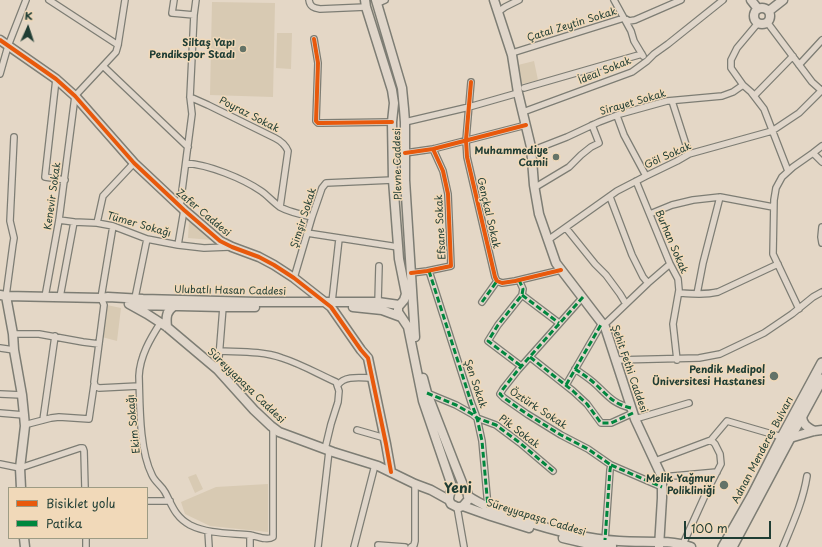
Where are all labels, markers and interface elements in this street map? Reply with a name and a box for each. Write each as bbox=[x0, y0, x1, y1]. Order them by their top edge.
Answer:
street label: Çatal Zeytin Sokak bbox=[526, 6, 618, 44]
text: K bbox=[24, 7, 33, 24]
north arrow bbox=[8, 8, 48, 48]
place label: Siltaş Yapı Pendikspor Stadı bbox=[149, 37, 235, 60]
marker: Siltaş Yapı Pendikspor Stadı bbox=[238, 44, 248, 54]
street label: İdeal Sokak bbox=[577, 55, 633, 87]
street label: Sirayet Sokak bbox=[599, 88, 667, 118]
street label: Poyraz Sokak bbox=[217, 95, 281, 135]
street label: Plevne Caddesi bbox=[391, 128, 405, 200]
street label: Göl Sokak bbox=[643, 140, 693, 172]
place label: Muhammediye Camii bbox=[475, 145, 548, 168]
marker: Muhammediye Camii bbox=[551, 152, 561, 162]
street label: Kenevir Sokak bbox=[42, 161, 64, 231]
street label: Gençkal Sokak bbox=[474, 176, 502, 250]
street label: Şimşir Sokak bbox=[289, 186, 319, 250]
street label: Zafer Caddesi bbox=[173, 187, 233, 239]
street label: Efsane Sokak bbox=[433, 194, 449, 260]
street label: Burhan Sokak bbox=[652, 208, 690, 276]
street label: Tümer Sokağı bbox=[106, 210, 172, 240]
street label: Ulubatlı Hasan Caddesi bbox=[174, 284, 286, 298]
street label: Şehit Fethi Caddesi bbox=[608, 323, 650, 415]
street label: Süreyyapaşa Caddesi bbox=[205, 346, 287, 426]
street label: Şen Sokak bbox=[461, 358, 489, 410]
place label: Pendik Medipol Üniversitesi Hastanesi bbox=[652, 364, 765, 388]
marker: Pendik Medipol Üniversitesi Hastanesi bbox=[768, 370, 780, 382]
street label: Öztürk Sokak bbox=[507, 386, 569, 432]
street label: Ekim Sokağı bbox=[125, 394, 143, 454]
street label: Adnan Menderes Bulvarı bbox=[730, 395, 796, 505]
street label: Pik Sokak bbox=[496, 413, 542, 451]
place label: Melik Yağmur Polikliniği bbox=[646, 473, 715, 496]
marker: Melik Yağmur Polikliniği bbox=[718, 479, 730, 491]
district label: Yeni bbox=[444, 481, 472, 497]
legend bbox=[8, 487, 148, 539]
text: Bisiklet yolu bbox=[46, 494, 115, 512]
street label: Süreyyapaşa Caddesi bbox=[485, 497, 587, 539]
scale bar bbox=[686, 513, 773, 539]
text: Patika bbox=[46, 514, 82, 532]
text: 100 m bbox=[691, 519, 728, 537]

